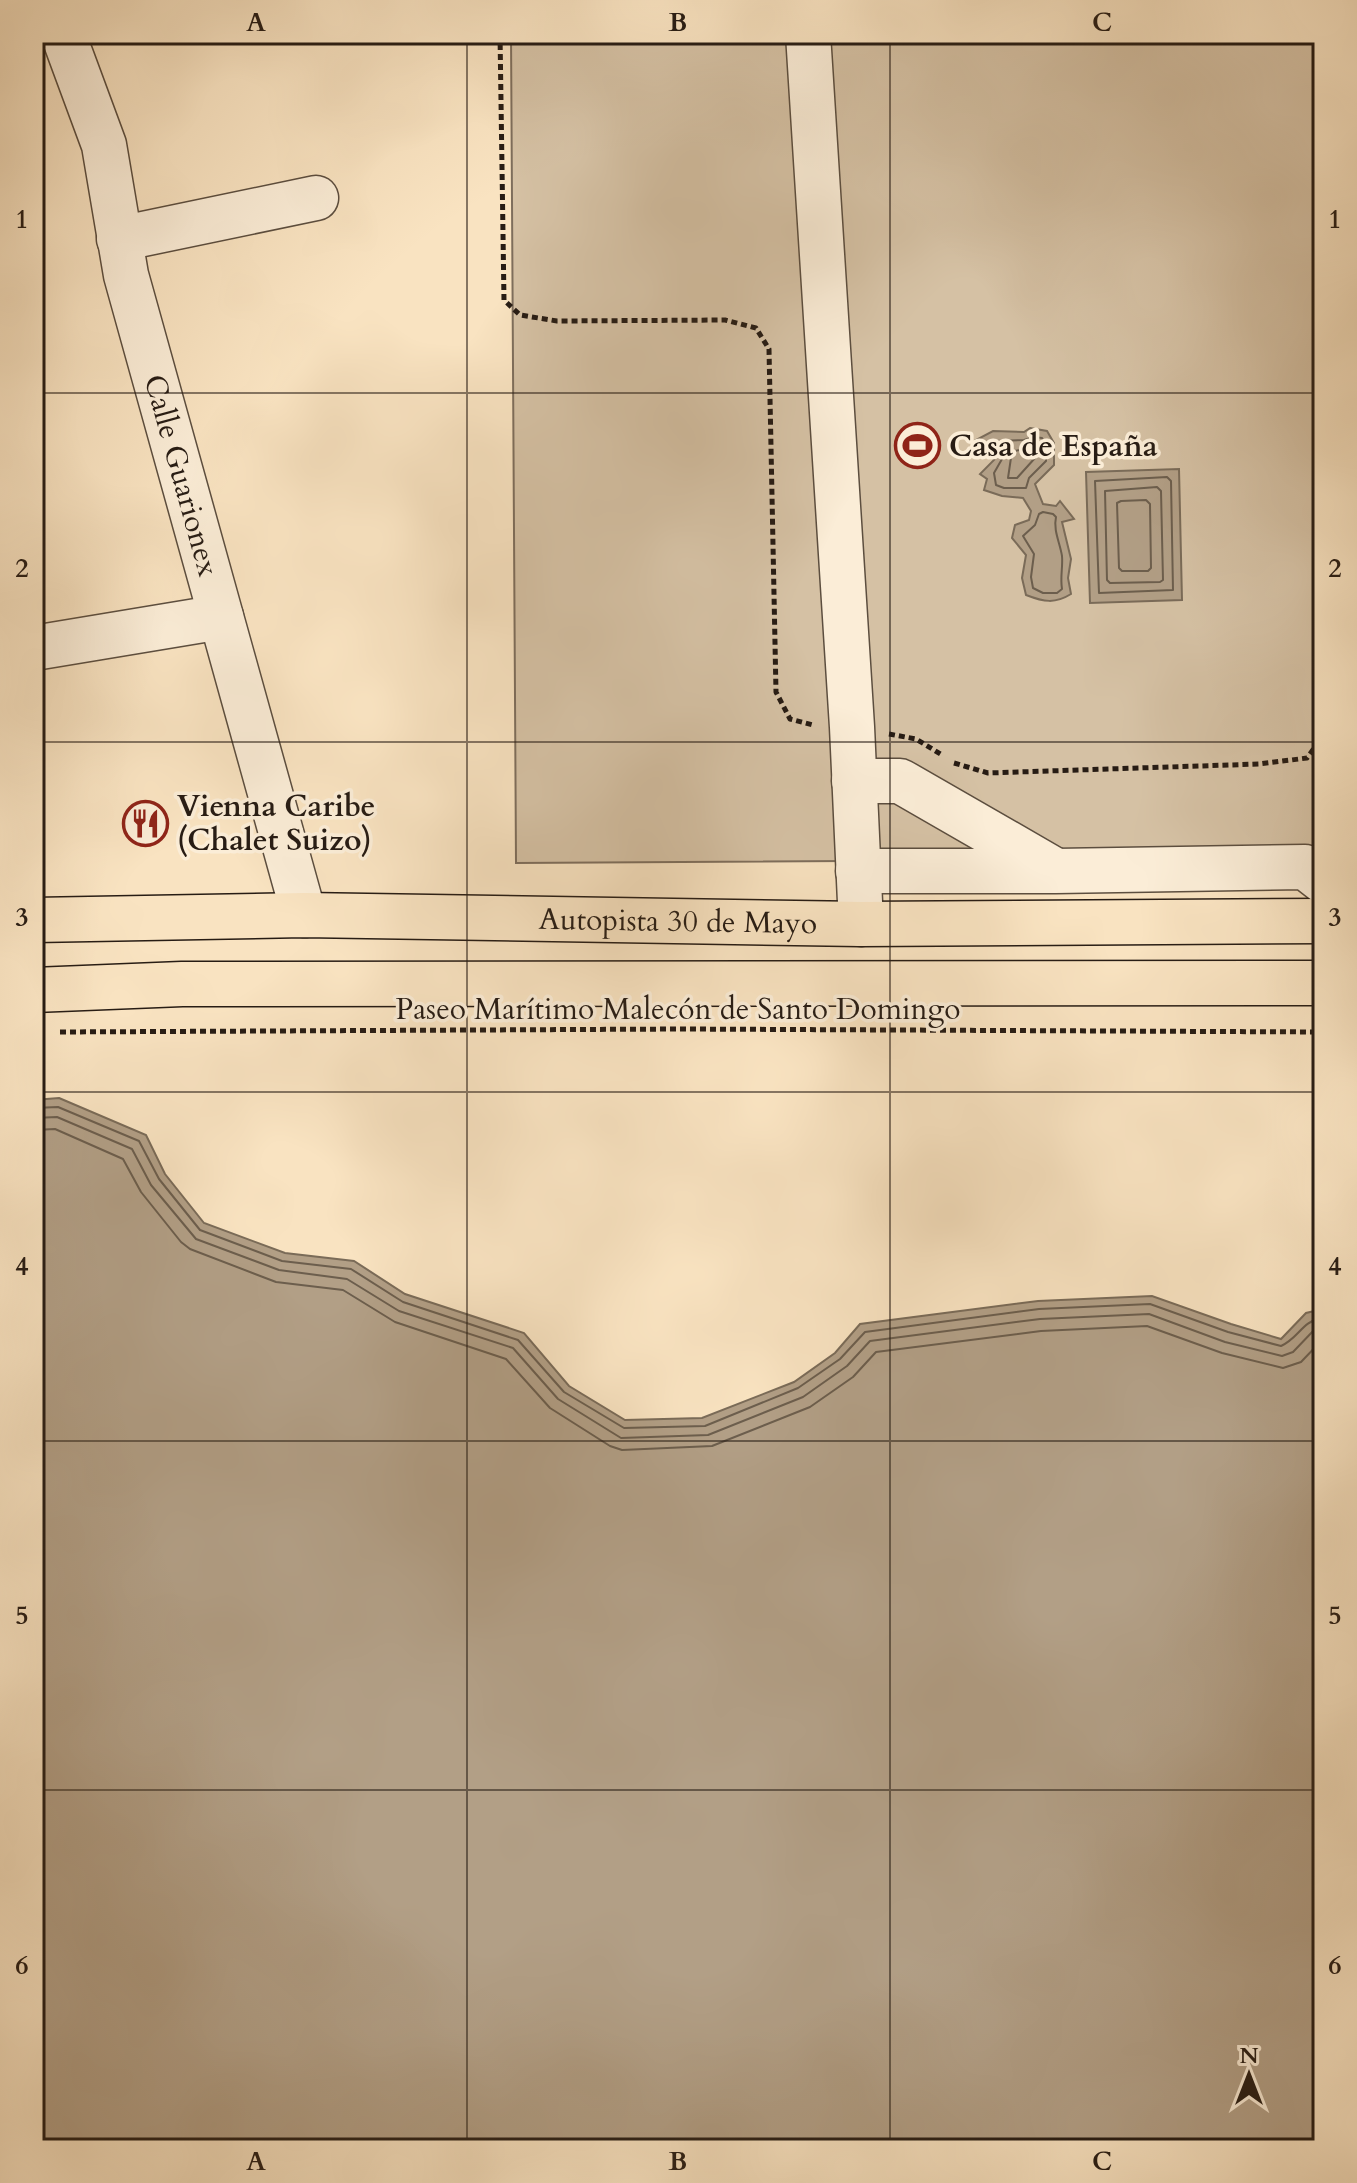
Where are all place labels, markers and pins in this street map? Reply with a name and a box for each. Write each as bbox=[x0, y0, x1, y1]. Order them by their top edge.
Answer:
sports icon: Casa de España bbox=[894, 422, 942, 470]
place label: Casa de España bbox=[949, 426, 1158, 467]
place label: Vienna Caribe (Chalet Suizo) bbox=[177, 786, 375, 861]
restaurant icon: Vienna Caribe (Chalet Suizo) bbox=[122, 799, 170, 847]

